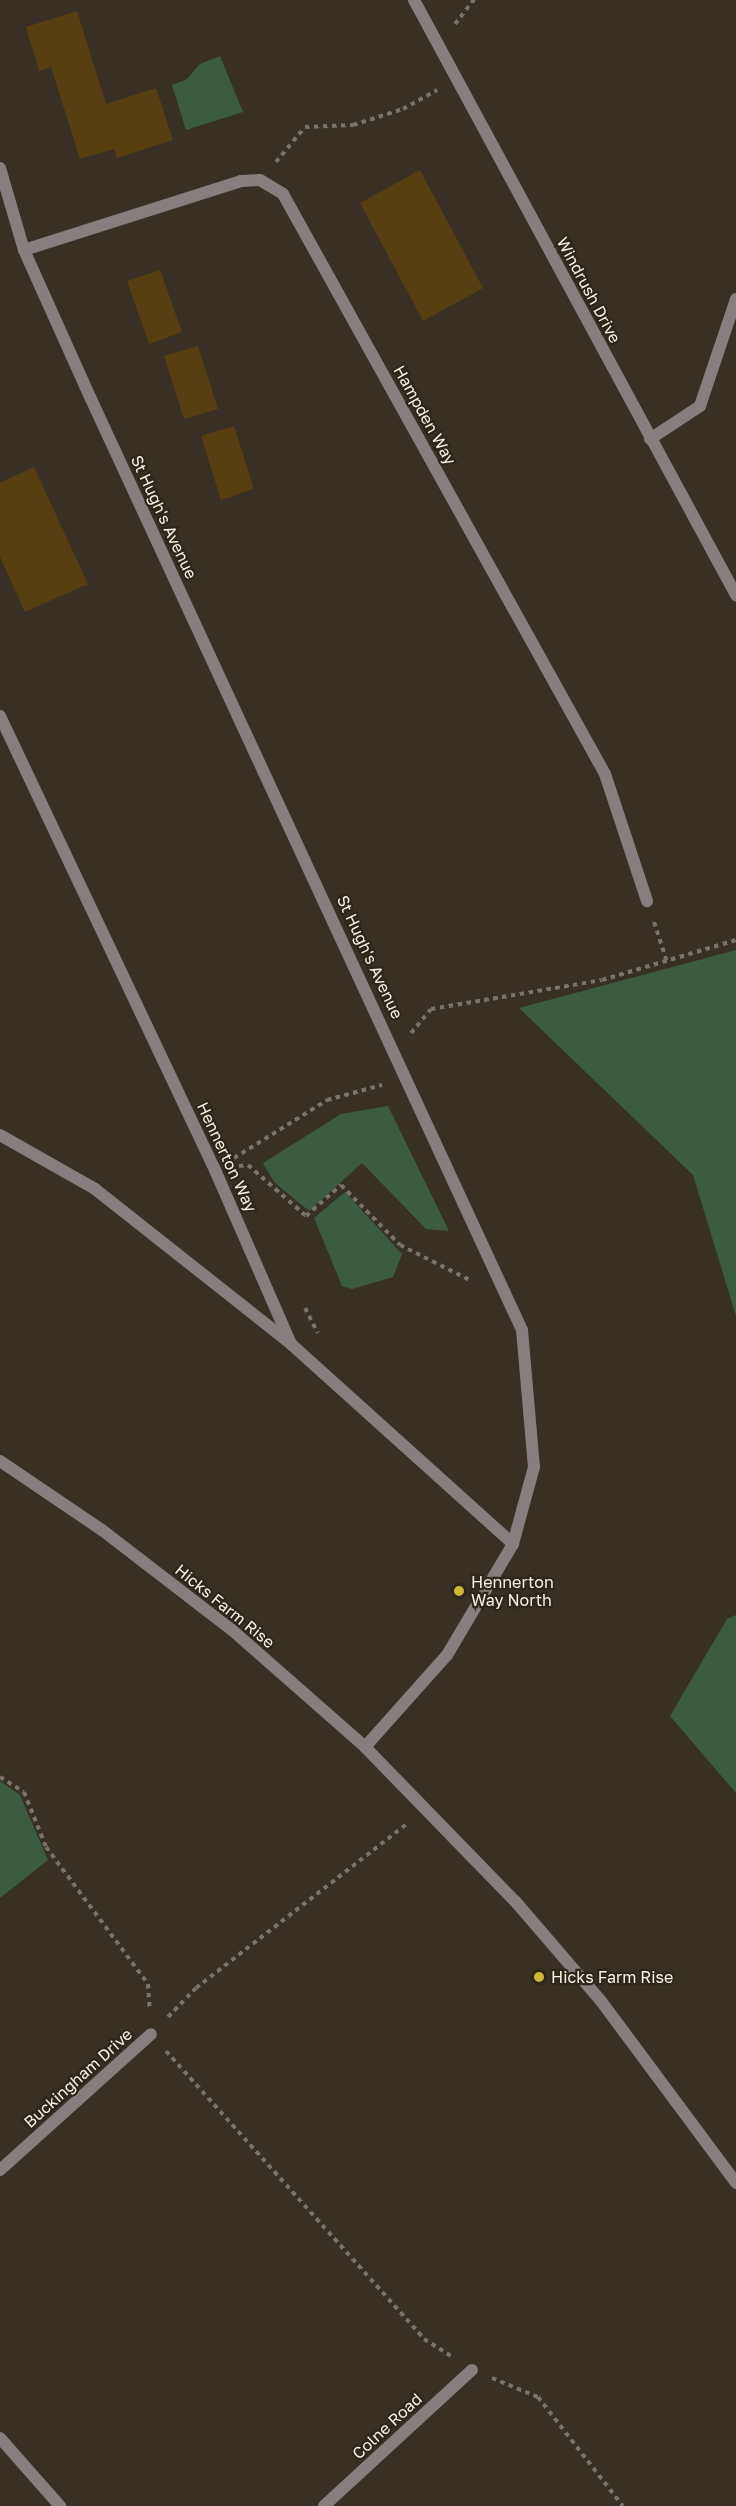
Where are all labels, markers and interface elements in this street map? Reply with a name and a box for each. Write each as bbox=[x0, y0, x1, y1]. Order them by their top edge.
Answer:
street label: Windrush Drive bbox=[553, 234, 625, 346]
street label: Hampden Way bbox=[390, 362, 460, 468]
street label: St Hugh's Avenue bbox=[127, 452, 201, 582]
street label: St Hugh's Avenue bbox=[333, 892, 407, 1022]
street label: Hennerton Way bbox=[193, 1099, 261, 1215]
street label: Hicks Farm Rise bbox=[171, 1560, 279, 1652]
place label: Hennerton Way North bbox=[471, 1572, 554, 1610]
marker: Hennerton Way North bbox=[452, 1584, 466, 1598]
place label: Hicks Farm Rise bbox=[551, 1967, 673, 1987]
marker: Hicks Farm Rise bbox=[532, 1970, 546, 1984]
street label: Buckingham Drive bbox=[20, 2024, 136, 2132]
street label: Colne Road bbox=[348, 2389, 426, 2463]

